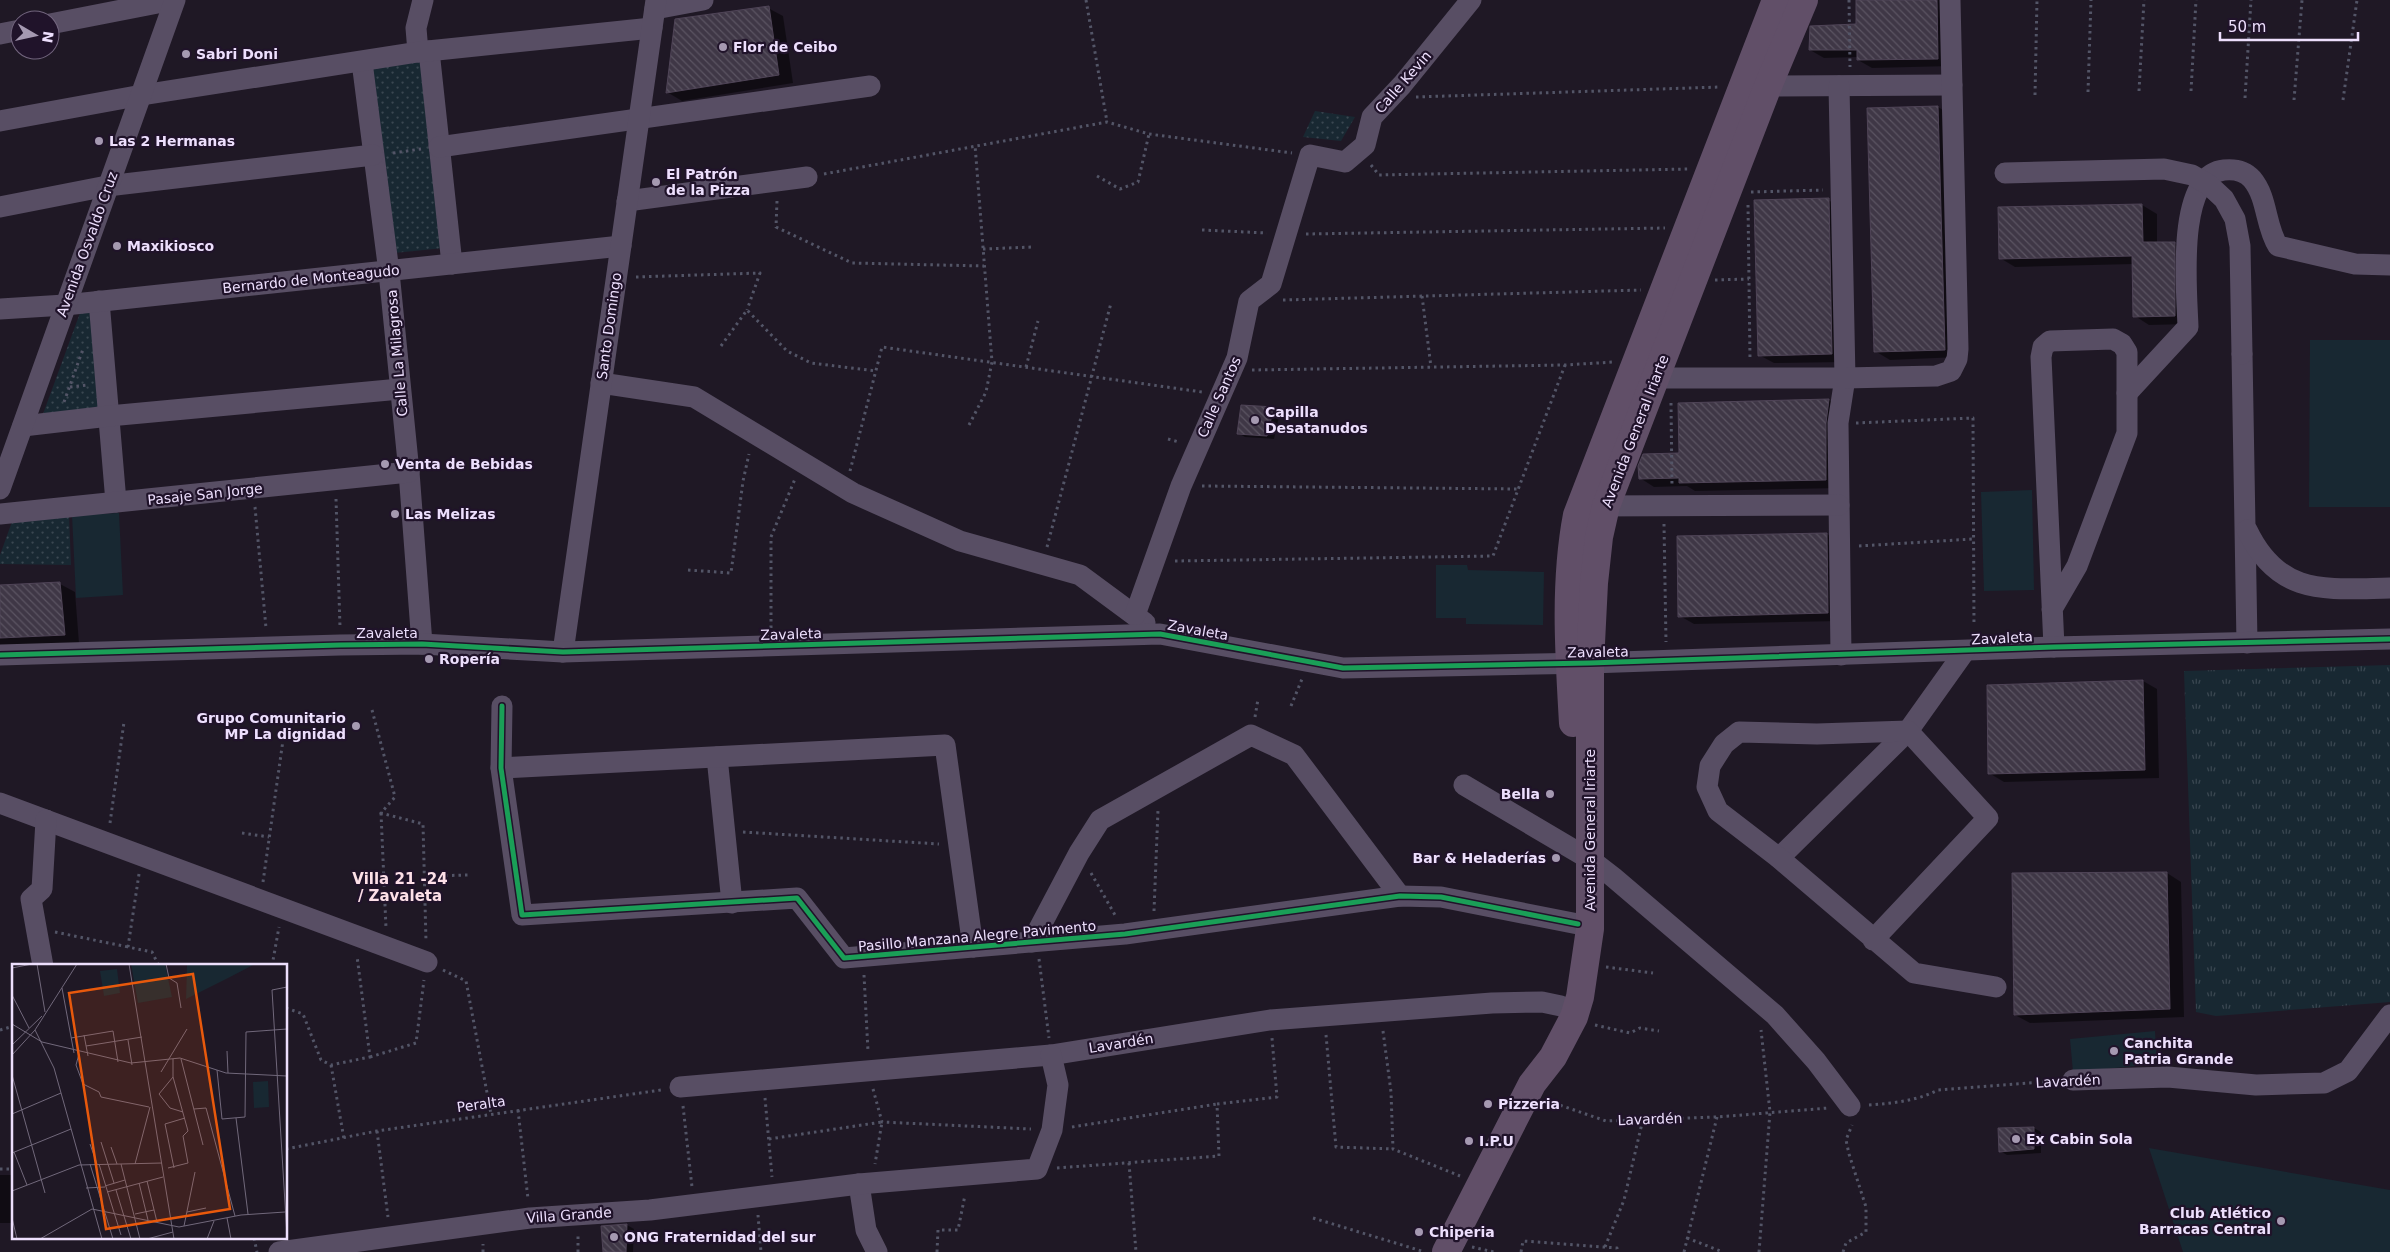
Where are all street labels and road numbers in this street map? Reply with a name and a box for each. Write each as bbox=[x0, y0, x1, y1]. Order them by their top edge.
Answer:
street label: Calle Kevin bbox=[1372, 48, 1434, 116]
street label: Avenida Osvaldo Cruz bbox=[53, 169, 121, 319]
street label: Bernardo de Monteagudo bbox=[222, 262, 400, 296]
street label: Santo Domingo bbox=[594, 271, 624, 381]
street label: Calle La Milagrosa bbox=[383, 289, 411, 417]
street label: Avenida General Iriarte bbox=[1598, 352, 1672, 510]
street label: Calle Santos bbox=[1194, 354, 1244, 440]
street label: Pasaje San Jorge bbox=[147, 480, 263, 508]
street label: Zavaleta bbox=[1166, 617, 1230, 643]
street label: Zavaleta bbox=[356, 625, 418, 641]
street label: Zavaleta bbox=[760, 625, 822, 643]
street label: Zavaleta bbox=[1971, 628, 2033, 648]
street label: Zavaleta bbox=[1567, 643, 1629, 661]
street label: Avenida General Iriarte bbox=[1582, 749, 1598, 911]
street label: Pasillo Manzana Alegre Pavimento bbox=[857, 918, 1097, 954]
street label: Lavardén bbox=[1088, 1030, 1154, 1056]
street label: Lavardén bbox=[2035, 1071, 2101, 1091]
street label: Peralta bbox=[456, 1093, 506, 1115]
street label: Lavardén bbox=[1617, 1110, 1683, 1128]
street label: Villa Grande bbox=[526, 1204, 612, 1226]

